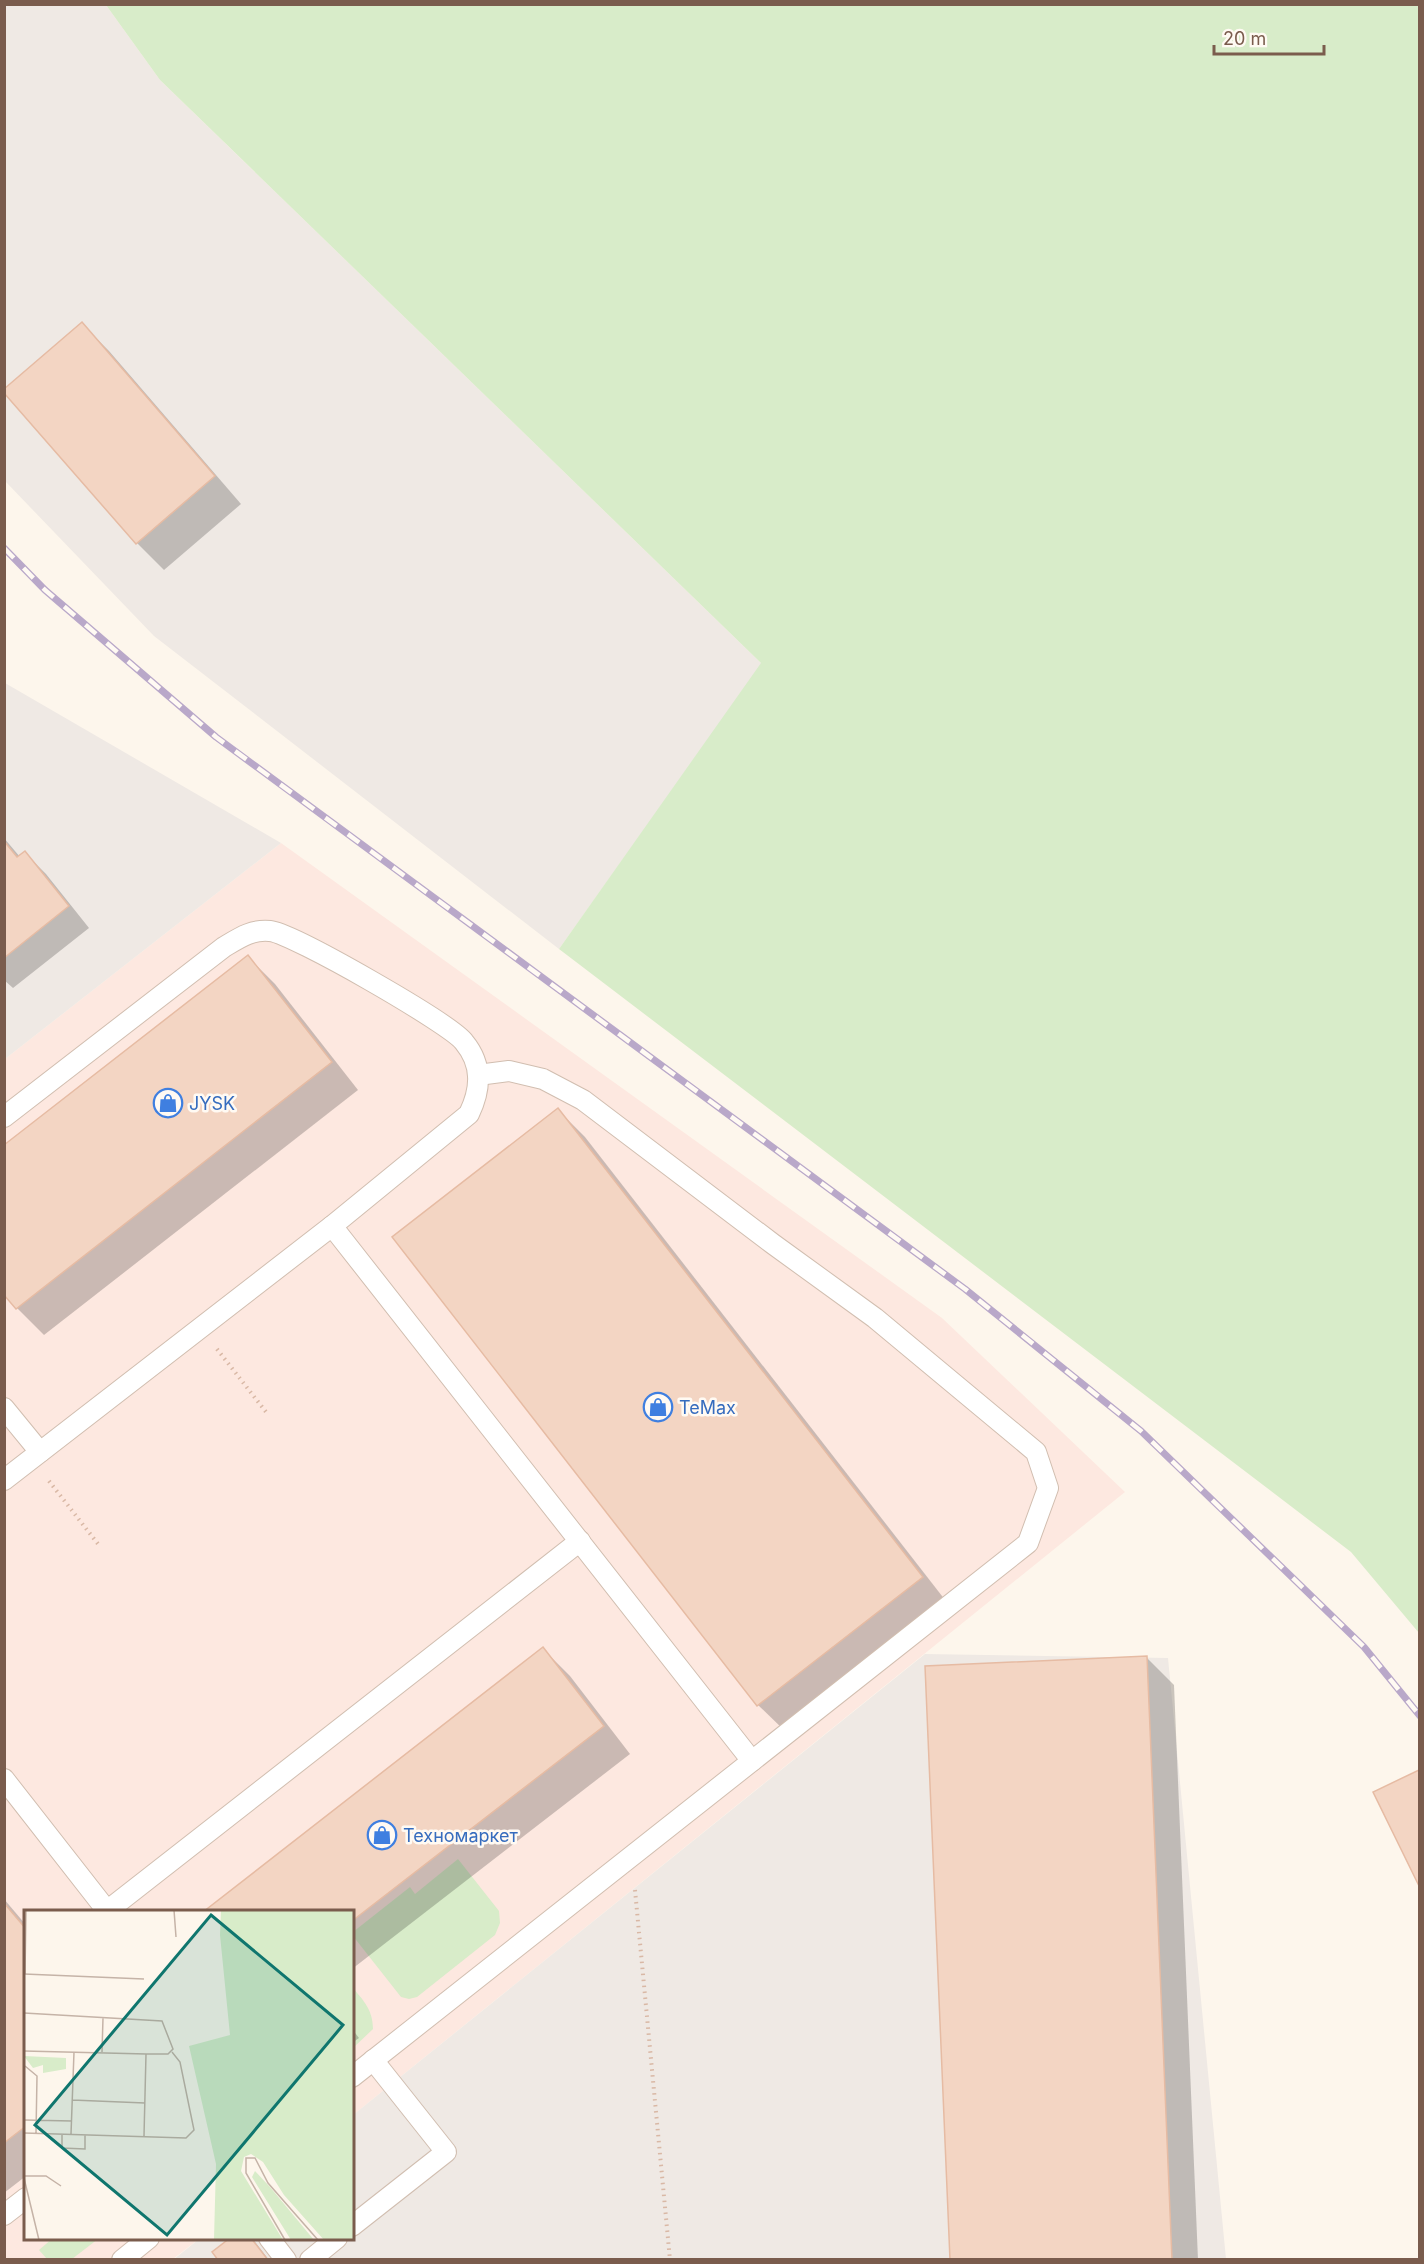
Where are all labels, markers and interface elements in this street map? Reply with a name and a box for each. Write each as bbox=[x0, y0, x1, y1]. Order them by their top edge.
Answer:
scale bar bbox=[1214, 18, 1324, 56]
text: 20 m bbox=[1223, 28, 1266, 49]
shop icon: JYSK bbox=[152, 1087, 184, 1119]
place label: JYSK bbox=[189, 1093, 235, 1114]
shop icon: ТеМах bbox=[642, 1391, 674, 1423]
place label: ТеМах bbox=[679, 1397, 736, 1418]
shop icon: Техномаркет bbox=[366, 1819, 398, 1851]
place label: Техномаркет bbox=[403, 1825, 518, 1846]
inset map bbox=[24, 1910, 354, 2240]

